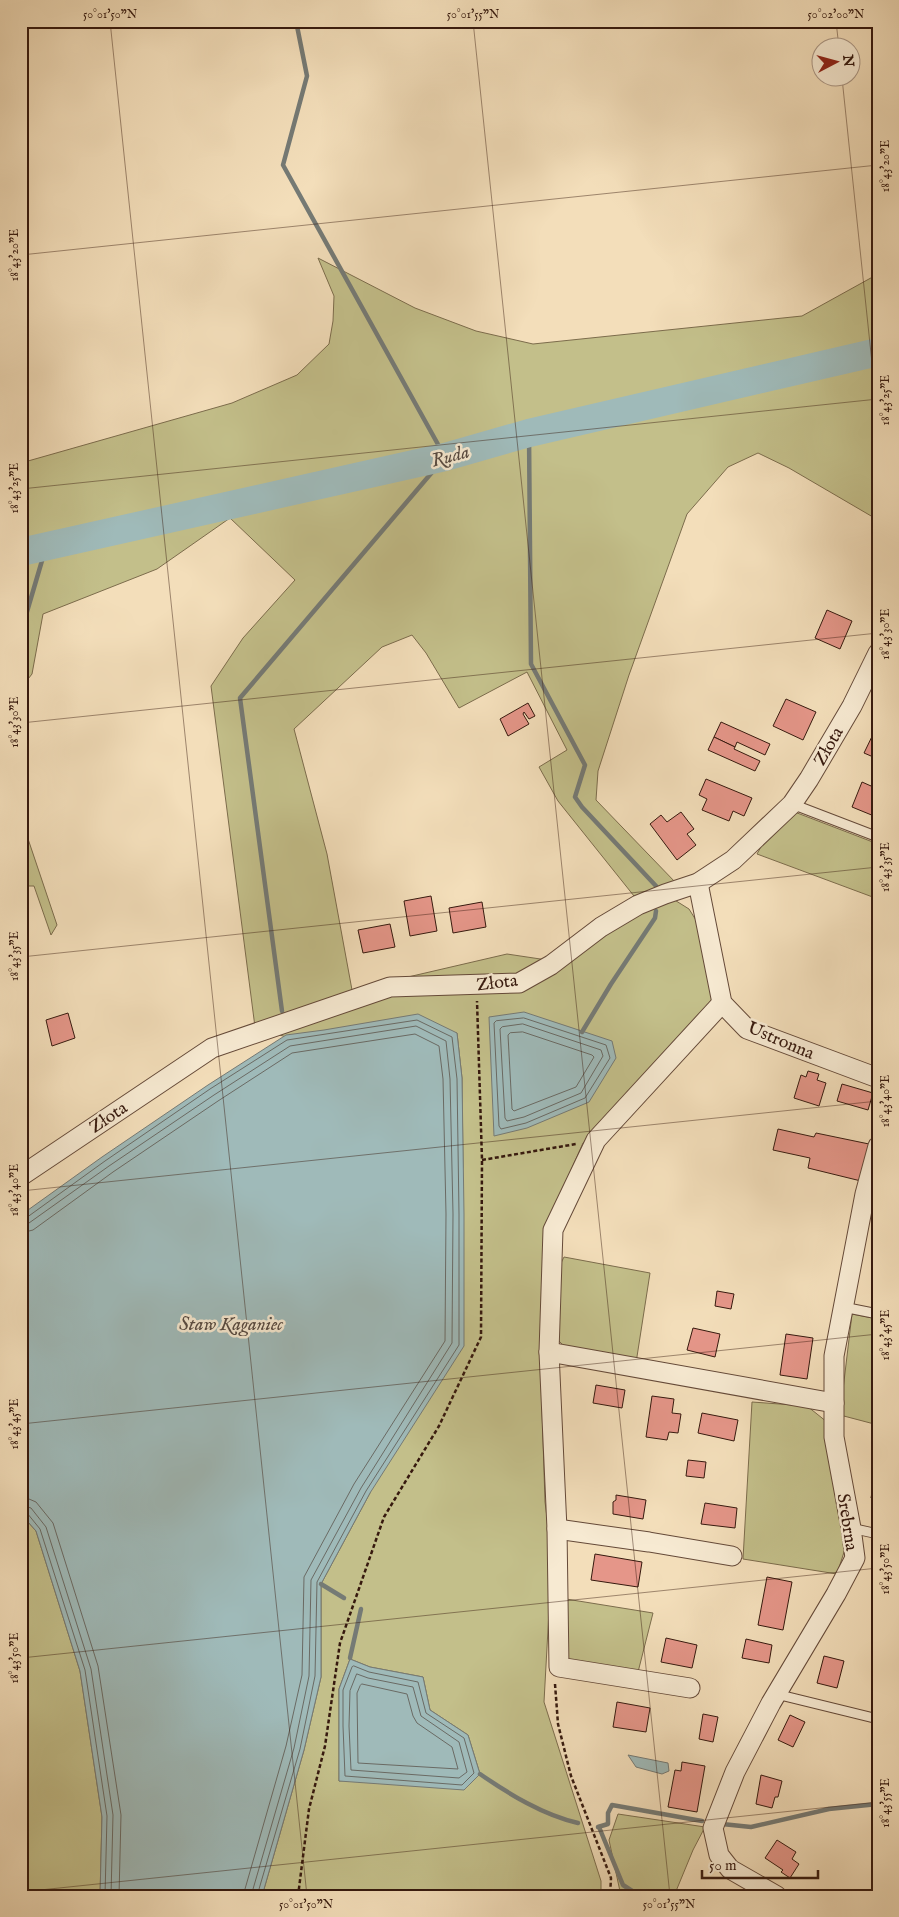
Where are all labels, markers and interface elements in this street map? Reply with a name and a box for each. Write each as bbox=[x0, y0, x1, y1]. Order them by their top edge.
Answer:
text: 50°01'50"N bbox=[83, 7, 138, 22]
text: 50°01'55"N bbox=[447, 7, 500, 22]
text: 50°02'00"N bbox=[808, 7, 865, 22]
north arrow bbox=[812, 38, 862, 88]
text: N bbox=[838, 53, 858, 68]
text: 18°43'20"E bbox=[878, 140, 893, 192]
text: 18°43'20"E bbox=[7, 229, 22, 281]
text: 18°43'25"E bbox=[878, 375, 893, 425]
water label: Ruda bbox=[429, 440, 472, 474]
text: 18°43'25"E bbox=[7, 463, 22, 513]
text: 18°43'30"E bbox=[878, 608, 893, 660]
text: 18°43'30"E bbox=[7, 696, 22, 748]
street label: Złota bbox=[809, 723, 850, 770]
text: 18°43'35"E bbox=[878, 842, 893, 892]
text: 18°43'35"E bbox=[7, 931, 22, 981]
street label: Złota bbox=[475, 970, 519, 997]
street label: Ustronna bbox=[743, 1017, 818, 1066]
text: 18°43'40"E bbox=[878, 1075, 893, 1127]
street label: Złota bbox=[85, 1097, 132, 1139]
text: 18°43'40"E bbox=[7, 1164, 22, 1216]
text: 18°43'45"E bbox=[878, 1309, 893, 1361]
water label: Staw Kaganiec bbox=[179, 1313, 283, 1337]
text: 18°43'45"E bbox=[7, 1398, 22, 1450]
street label: Srebrna bbox=[831, 1492, 862, 1553]
text: 18°43'50"E bbox=[878, 1543, 893, 1595]
text: 18°43'50"E bbox=[7, 1632, 22, 1684]
text: 18°43'55"E bbox=[878, 1778, 893, 1828]
scale bar bbox=[702, 1847, 818, 1879]
text: 50 m bbox=[709, 1856, 737, 1875]
text: 50°01'50"N bbox=[279, 1897, 334, 1912]
text: 50°01'55"N bbox=[643, 1897, 696, 1912]

